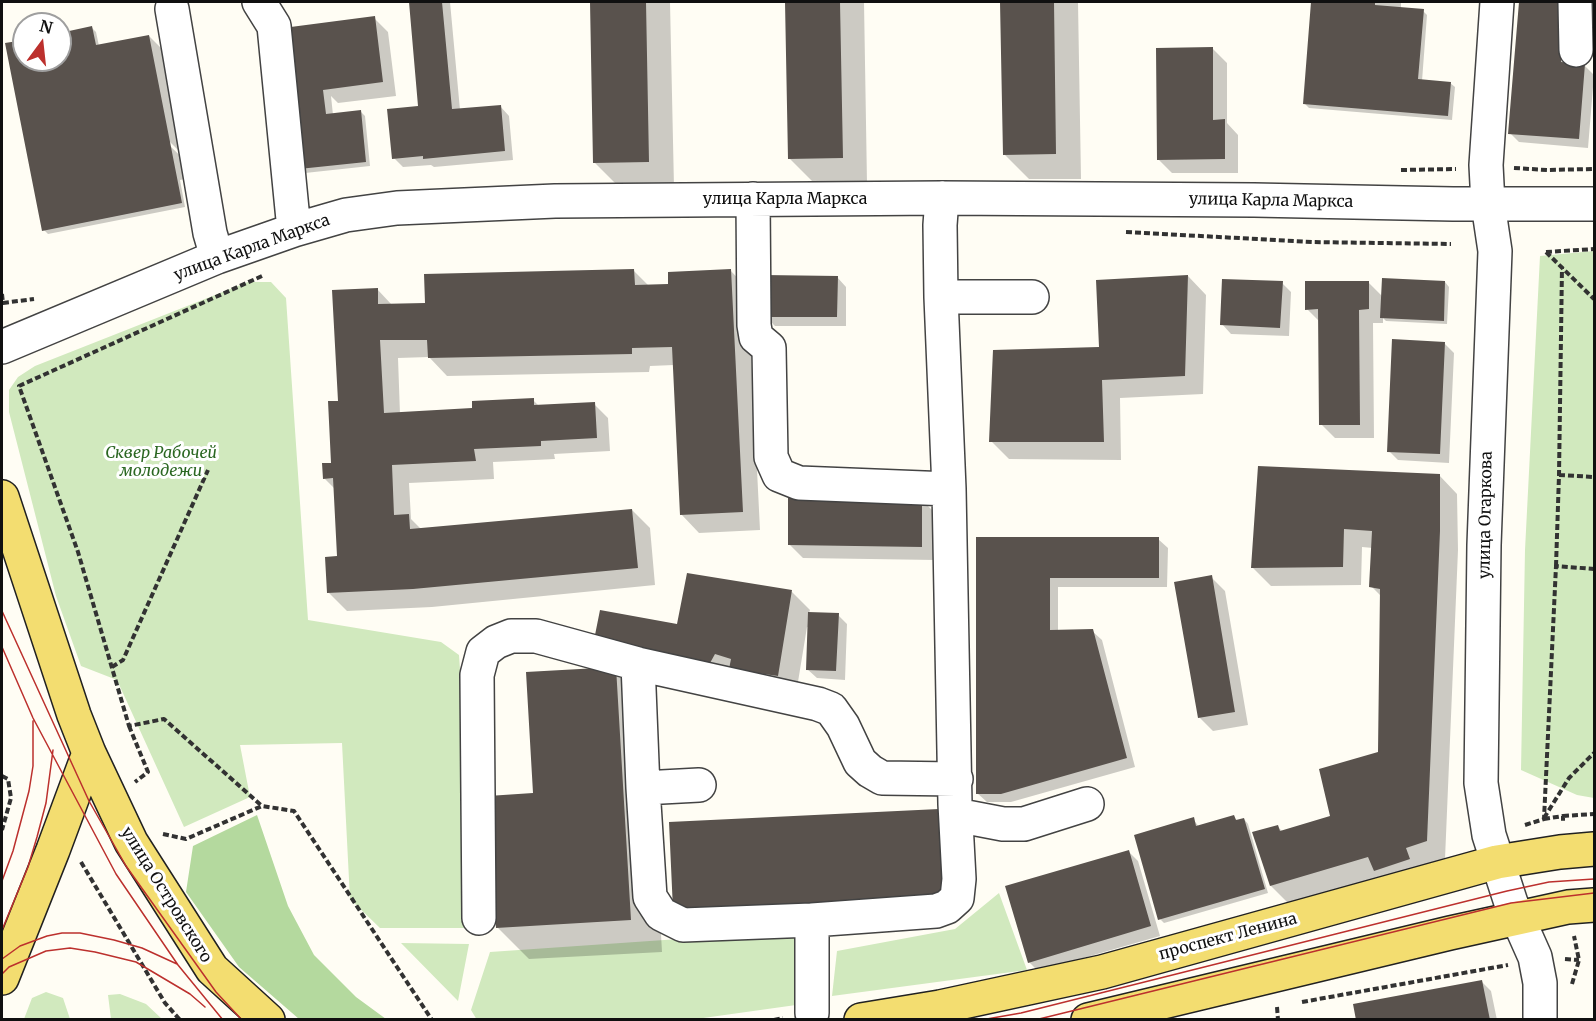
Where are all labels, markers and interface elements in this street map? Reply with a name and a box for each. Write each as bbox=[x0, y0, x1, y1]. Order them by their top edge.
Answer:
north arrow bbox=[12, 12, 72, 72]
text: N bbox=[37, 15, 55, 38]
street label: улица Карла Маркса bbox=[703, 189, 867, 209]
street label: улица Карла Маркса bbox=[1189, 190, 1353, 212]
street label: улица Карла Маркса bbox=[171, 211, 333, 285]
park label: Сквер Рабочей молодежи bbox=[105, 443, 217, 481]
street label: улица Огаркова bbox=[1475, 451, 1497, 579]
street label: улица Островского bbox=[116, 824, 216, 966]
street label: проспект Ленина bbox=[1157, 909, 1299, 965]

